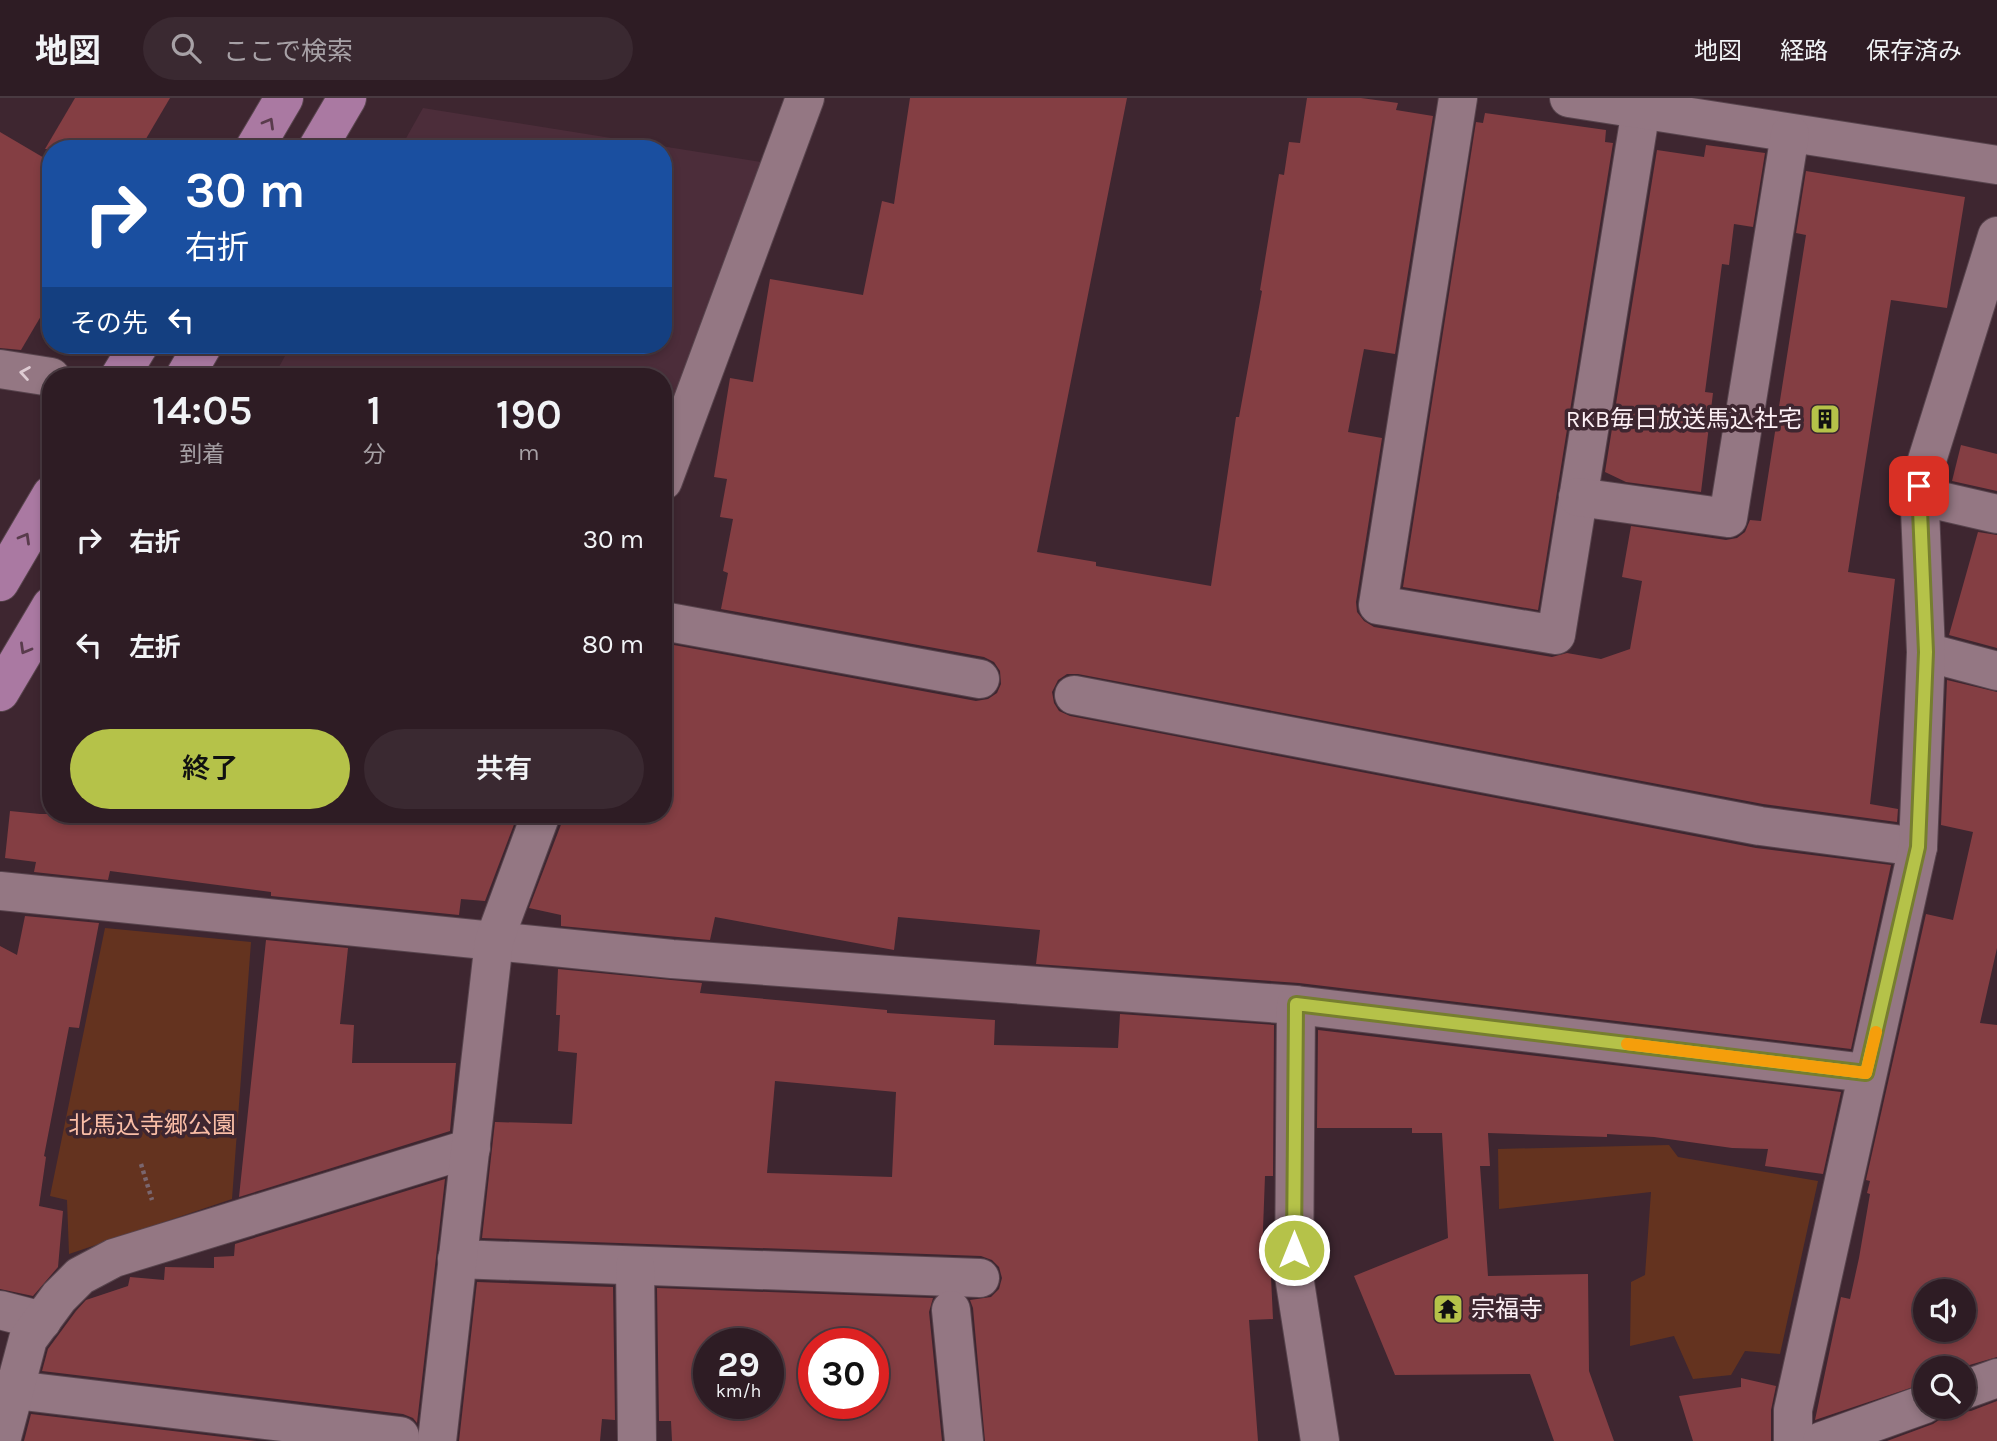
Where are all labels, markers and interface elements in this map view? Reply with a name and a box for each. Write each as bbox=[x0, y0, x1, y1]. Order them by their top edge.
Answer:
search box bbox=[143, 17, 633, 80]
icon: search bbox=[167, 29, 205, 67]
text: 地図 bbox=[35, 32, 101, 70]
text: ここで検索 bbox=[223, 36, 353, 67]
text: 地図 bbox=[1694, 37, 1742, 65]
text: 経路 bbox=[1780, 37, 1828, 65]
text: 保存済み bbox=[1866, 37, 1962, 65]
one-way arrow bbox=[261, 118, 274, 131]
text: 30 m bbox=[185, 162, 305, 219]
icon: right bbox=[70, 168, 161, 259]
text: 右折 bbox=[185, 229, 249, 266]
icon: left bbox=[162, 301, 200, 339]
text: その先 bbox=[70, 308, 148, 339]
one-way arrow bbox=[19, 366, 31, 381]
text: 14:05 bbox=[152, 385, 253, 435]
text: 1 bbox=[367, 385, 382, 435]
text: 190 bbox=[496, 389, 562, 439]
building icon: RKB毎日放送馬込社宅 bbox=[1808, 402, 1842, 436]
place label: RKB毎日放送馬込社宅 bbox=[1566, 405, 1802, 433]
text: m bbox=[518, 439, 540, 466]
text: 到着 bbox=[179, 441, 225, 468]
text: 分 bbox=[363, 441, 386, 468]
pin bbox=[1889, 456, 1949, 516]
icon: arrive bbox=[1900, 467, 1938, 505]
icon: right bbox=[70, 521, 108, 559]
text: 30 m bbox=[583, 524, 644, 555]
text: 右折 bbox=[129, 527, 181, 558]
one-way arrow bbox=[17, 533, 30, 546]
icon: left bbox=[70, 626, 108, 664]
text: 80 m bbox=[582, 629, 644, 660]
text: 左折 bbox=[129, 632, 181, 663]
one-way arrow bbox=[21, 641, 34, 654]
button: 終了 bbox=[70, 729, 350, 809]
button: 共有 bbox=[364, 729, 644, 809]
park label: 北馬込寺郷公園 bbox=[68, 1111, 236, 1139]
position arrow bbox=[1257, 1213, 1331, 1287]
map controls bbox=[1913, 1279, 1976, 1419]
button: sound bbox=[1913, 1279, 1976, 1342]
temple icon: 宗福寺 bbox=[1431, 1292, 1465, 1326]
place label: 宗福寺 bbox=[1471, 1295, 1543, 1323]
speed limit sign: 30 bbox=[798, 1328, 889, 1419]
text: 29 bbox=[717, 1344, 760, 1385]
button: search bbox=[1913, 1356, 1976, 1419]
text: km/h bbox=[716, 1380, 761, 1402]

